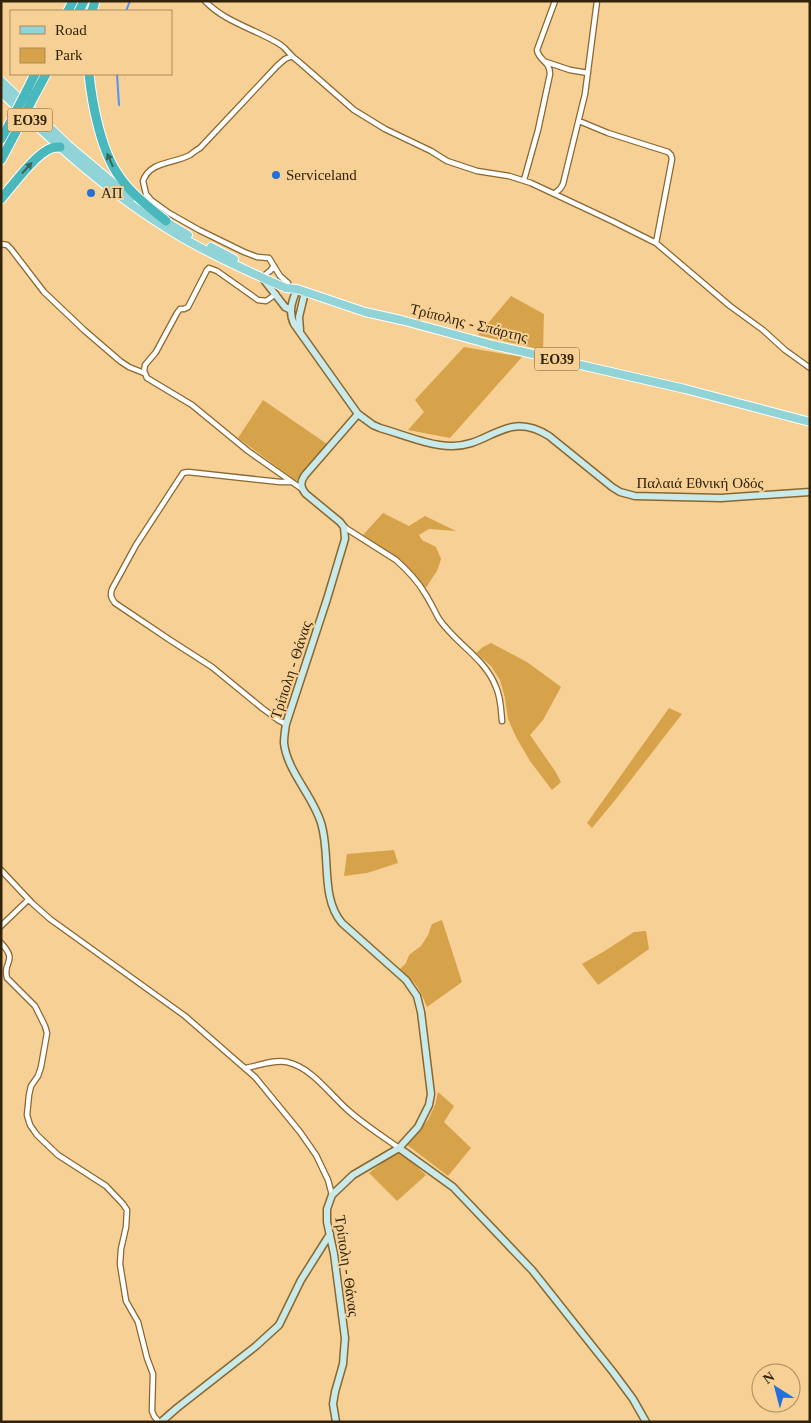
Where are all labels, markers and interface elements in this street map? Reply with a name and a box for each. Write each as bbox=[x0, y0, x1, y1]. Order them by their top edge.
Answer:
legend bbox=[10, 10, 172, 75]
text: Road bbox=[55, 22, 87, 38]
text: Park bbox=[55, 47, 83, 63]
road number: ΕΟ39 bbox=[8, 108, 52, 132]
one-way arrow bbox=[106, 153, 114, 167]
one-way arrow bbox=[21, 163, 33, 175]
place label: Serviceland bbox=[286, 167, 357, 183]
marker: Serviceland bbox=[270, 169, 282, 181]
place label: ΑΠ bbox=[101, 185, 123, 201]
marker: ΑΠ bbox=[85, 187, 97, 199]
street label: Τρίπολης - Σπάρτης bbox=[409, 301, 530, 345]
road number: ΕΟ39 bbox=[534, 348, 580, 370]
street label: Παλαιά Εθνική Οδός bbox=[636, 475, 764, 491]
street label: Τρίπολη - Θάνας bbox=[268, 619, 314, 721]
street label: Τρίπολη - Θάνας bbox=[332, 1214, 362, 1318]
north arrow bbox=[751, 1363, 801, 1413]
text: N bbox=[760, 1369, 777, 1387]

